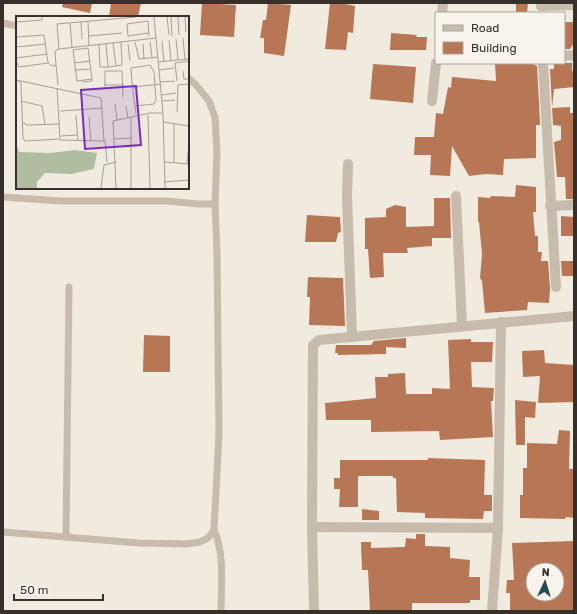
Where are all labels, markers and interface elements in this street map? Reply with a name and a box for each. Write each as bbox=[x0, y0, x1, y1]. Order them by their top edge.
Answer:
legend bbox=[435, 12, 565, 64]
inset map bbox=[16, 16, 189, 189]
text: Road bbox=[471, 21, 499, 35]
text: Building bbox=[471, 41, 517, 55]
north arrow bbox=[525, 562, 565, 602]
text: N bbox=[541, 566, 550, 579]
scale bar bbox=[14, 576, 103, 602]
text: 50 m bbox=[20, 583, 48, 597]

